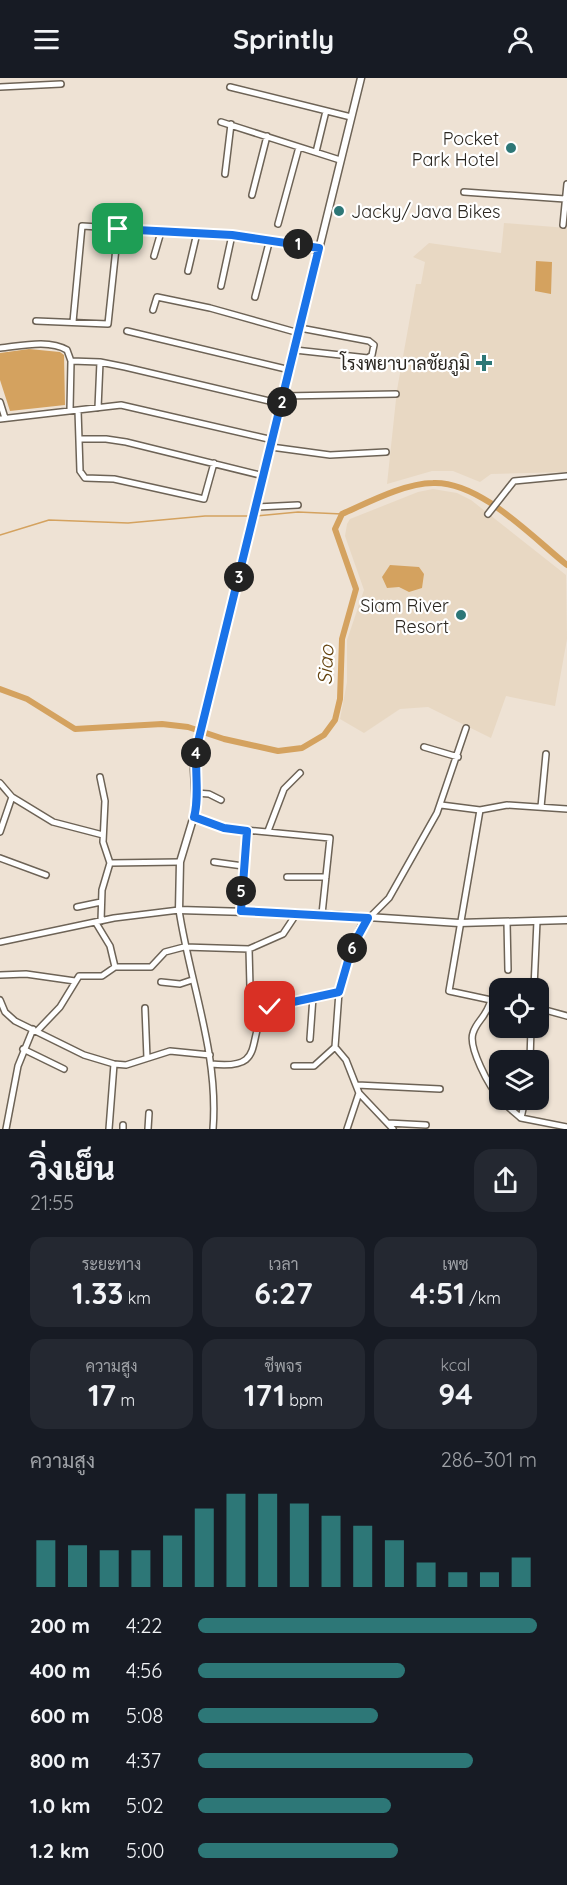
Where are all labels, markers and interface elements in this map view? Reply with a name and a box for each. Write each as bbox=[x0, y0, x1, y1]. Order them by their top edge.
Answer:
text: Sprintly bbox=[233, 22, 334, 56]
icon: menu bbox=[30, 23, 63, 56]
icon: person bbox=[504, 23, 537, 56]
place label: Pocket Park Hotel bbox=[412, 127, 499, 171]
marker: Pocket Park Hotel bbox=[504, 141, 518, 155]
place label: Jacky/Java Bikes bbox=[351, 200, 501, 223]
pin bbox=[92, 203, 143, 254]
marker: Jacky/Java Bikes bbox=[332, 204, 346, 218]
icon: arrive bbox=[101, 212, 134, 245]
pin: 1 bbox=[283, 229, 313, 259]
text: 1 bbox=[295, 234, 301, 254]
place label: โรงพยาบาลชัยภูมิ bbox=[339, 351, 470, 377]
marker: โรงพยาบาลชัยภูมิ bbox=[475, 354, 493, 372]
pin: 2 bbox=[267, 387, 297, 417]
text: 2 bbox=[277, 392, 287, 412]
pin: 3 bbox=[224, 562, 254, 592]
text: 3 bbox=[235, 567, 243, 587]
place label: Siam River Resort bbox=[360, 594, 449, 638]
marker: Siam River Resort bbox=[454, 608, 468, 622]
water label: Siao bbox=[311, 644, 339, 685]
pin: 4 bbox=[181, 738, 211, 768]
text: 4 bbox=[191, 743, 201, 763]
pin: 5 bbox=[226, 876, 256, 906]
text: 5 bbox=[236, 881, 246, 901]
pin: 6 bbox=[337, 933, 367, 963]
text: 6 bbox=[348, 938, 356, 958]
map controls bbox=[489, 978, 549, 1110]
button: locate bbox=[489, 978, 549, 1038]
pin bbox=[244, 981, 295, 1032]
icon: check bbox=[253, 990, 286, 1023]
button: layers bbox=[489, 1050, 549, 1110]
text: วิ่งเย็น bbox=[30, 1147, 115, 1188]
button: share bbox=[474, 1149, 537, 1212]
text: 21:55 bbox=[30, 1190, 74, 1215]
text: ระยะทาง bbox=[82, 1254, 141, 1274]
text: เวลา bbox=[268, 1254, 299, 1274]
text: เพซ bbox=[442, 1254, 469, 1274]
text: 1.33 bbox=[72, 1274, 123, 1312]
text: 6:27 bbox=[254, 1274, 313, 1312]
text: 4:51 bbox=[410, 1274, 465, 1312]
text: km bbox=[123, 1288, 151, 1308]
text: /km bbox=[465, 1288, 501, 1308]
text: kcal bbox=[441, 1355, 470, 1375]
text: ความสูง bbox=[86, 1356, 137, 1376]
text: ชีพจร bbox=[265, 1356, 302, 1376]
text: 94 bbox=[438, 1375, 473, 1413]
text: 17 bbox=[88, 1376, 116, 1414]
text: 171 bbox=[244, 1376, 285, 1414]
text: m bbox=[116, 1390, 135, 1410]
text: bpm bbox=[285, 1390, 323, 1410]
text: 286–301 m bbox=[441, 1447, 537, 1472]
text: ความสูง bbox=[30, 1448, 95, 1473]
text: 200 m bbox=[30, 1613, 90, 1638]
text: 4:22 bbox=[126, 1613, 162, 1638]
text: 400 m bbox=[30, 1658, 90, 1683]
text: 4:56 bbox=[126, 1658, 162, 1683]
text: 600 m bbox=[30, 1703, 90, 1728]
text: 5:08 bbox=[126, 1703, 163, 1728]
text: 800 m bbox=[30, 1748, 90, 1773]
text: 4:37 bbox=[126, 1748, 161, 1773]
text: 1.0 km bbox=[30, 1793, 90, 1818]
text: 5:02 bbox=[126, 1793, 164, 1818]
text: 1.2 km bbox=[30, 1838, 90, 1863]
text: 5:00 bbox=[126, 1838, 164, 1863]

